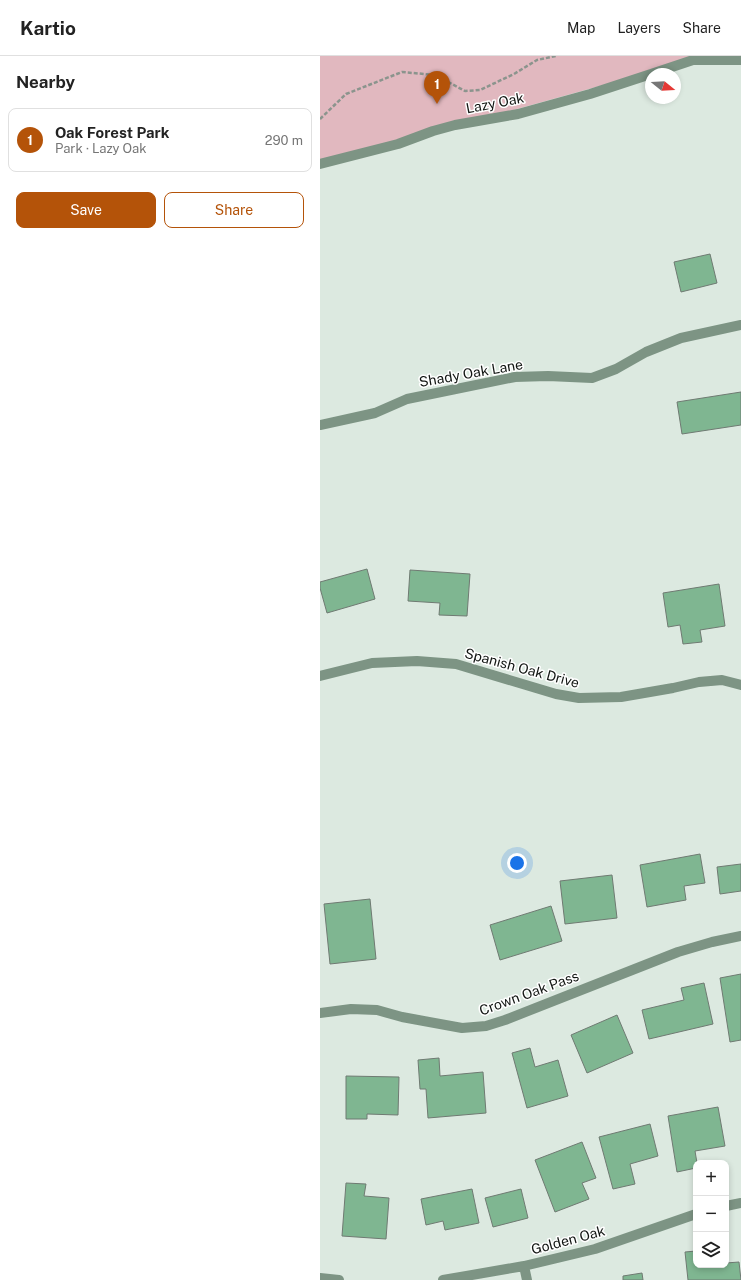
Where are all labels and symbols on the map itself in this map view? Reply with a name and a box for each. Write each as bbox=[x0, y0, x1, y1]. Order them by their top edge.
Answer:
north arrow bbox=[645, 68, 681, 104]
pin: 1 bbox=[424, 71, 450, 104]
street label: Lazy Oak bbox=[465, 90, 525, 116]
street label: Shady Oak Lane bbox=[418, 356, 524, 390]
street label: Spanish Oak Drive bbox=[463, 645, 581, 691]
your location bbox=[507, 853, 527, 873]
street label: Crown Oak Pass bbox=[477, 968, 581, 1018]
street label: Golden Oak bbox=[529, 1222, 607, 1258]

